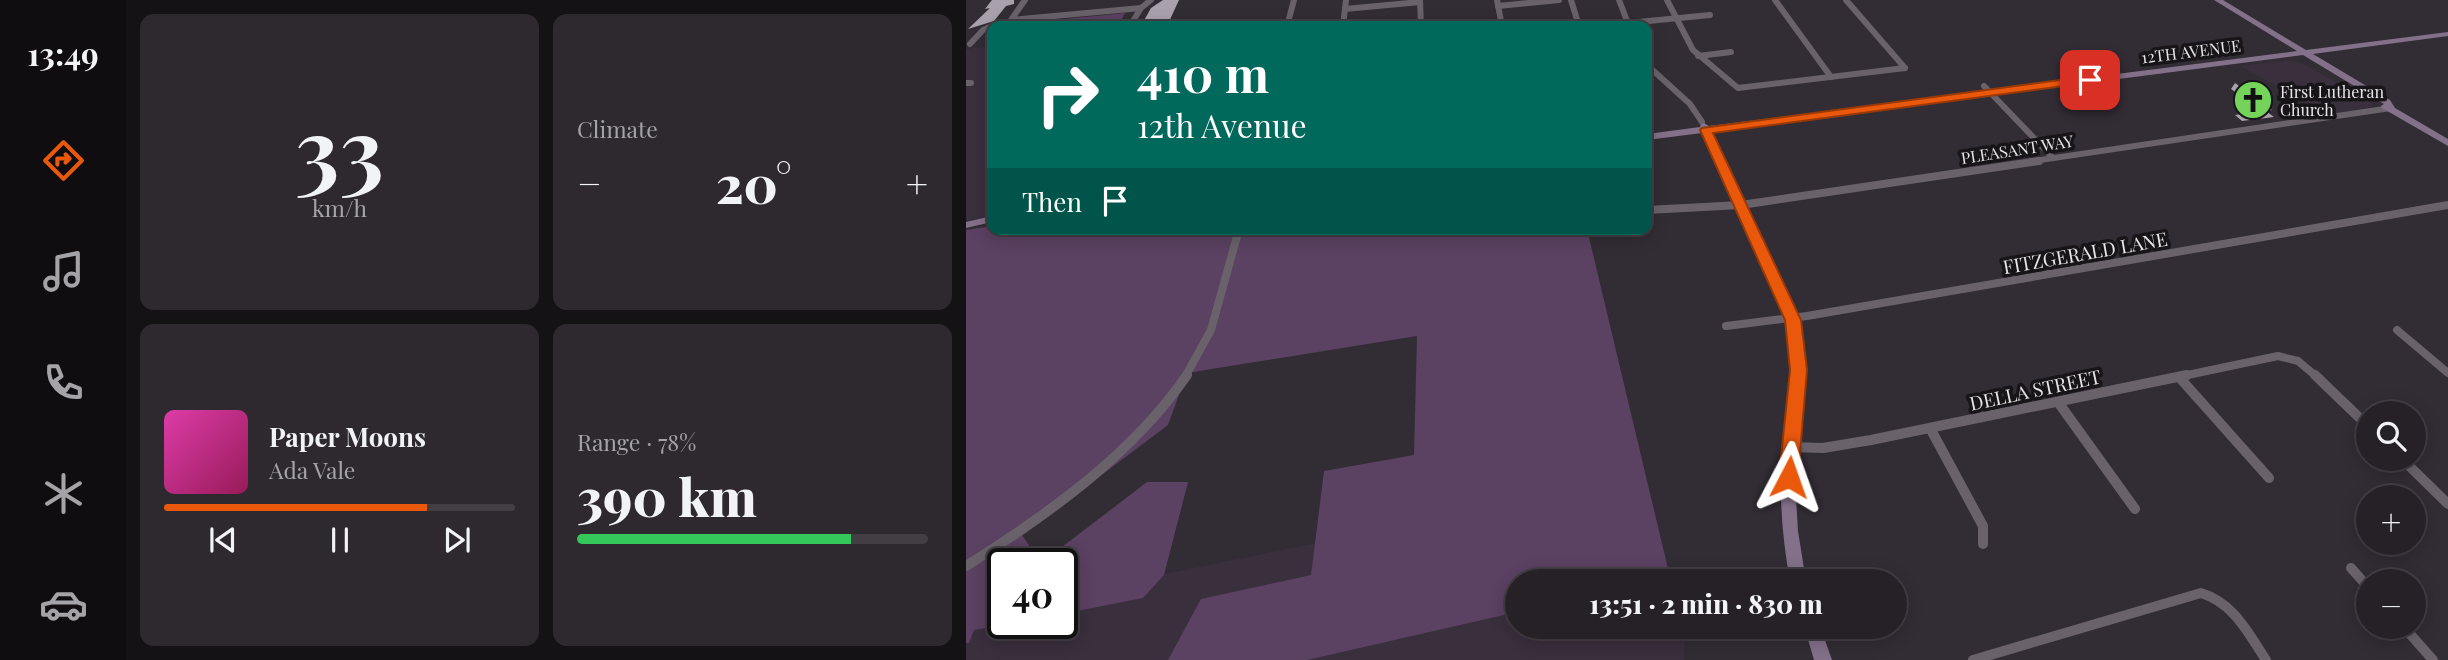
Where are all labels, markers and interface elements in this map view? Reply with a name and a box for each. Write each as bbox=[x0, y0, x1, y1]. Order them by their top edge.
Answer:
text: 13:49 bbox=[27, 31, 99, 74]
street label: 12TH AVENUE bbox=[2140, 34, 2242, 68]
text: 410 m bbox=[1137, 40, 1269, 105]
icon: right bbox=[1022, 49, 1113, 140]
pin bbox=[2060, 50, 2120, 110]
icon: arrive bbox=[2071, 61, 2109, 99]
church icon: First Lutheran Church bbox=[2232, 79, 2274, 121]
place label: First Lutheran Church bbox=[2280, 81, 2384, 120]
text: 33 bbox=[295, 86, 384, 207]
text: 12th Avenue bbox=[1137, 103, 1307, 146]
text: Climate bbox=[577, 113, 658, 144]
street label: PLEASANT WAY bbox=[1959, 130, 2075, 168]
icon: directions bbox=[39, 136, 88, 185]
text: 20° bbox=[716, 148, 792, 217]
text: − bbox=[577, 157, 602, 208]
text: + bbox=[906, 157, 928, 208]
icon: arrive bbox=[1096, 182, 1134, 220]
text: Then bbox=[1022, 184, 1082, 219]
text: km/h bbox=[312, 192, 367, 223]
street label: FITZGERALD LANE bbox=[2001, 225, 2169, 279]
icon: music bbox=[39, 247, 88, 296]
icon: phone bbox=[39, 358, 88, 407]
street label: DELLA STREET bbox=[1967, 362, 2103, 416]
map controls bbox=[2356, 401, 2426, 639]
button: search bbox=[2356, 401, 2426, 471]
text: Paper Moons bbox=[269, 419, 426, 454]
text: Range · 78% bbox=[577, 426, 696, 457]
position arrow bbox=[1752, 440, 1826, 514]
text: Ada Vale bbox=[269, 454, 356, 485]
text: 390 km bbox=[577, 461, 757, 530]
icon: climate bbox=[39, 469, 88, 518]
button: + bbox=[2356, 485, 2426, 555]
icon: previous bbox=[204, 521, 242, 559]
icon: pause bbox=[321, 521, 359, 559]
icon: next bbox=[438, 521, 476, 559]
speed limit sign: 40 bbox=[987, 548, 1078, 639]
button: − bbox=[2356, 569, 2426, 639]
icon: car bbox=[39, 580, 88, 629]
text: 13:51 · 2 min · 830 m bbox=[1589, 586, 1823, 621]

